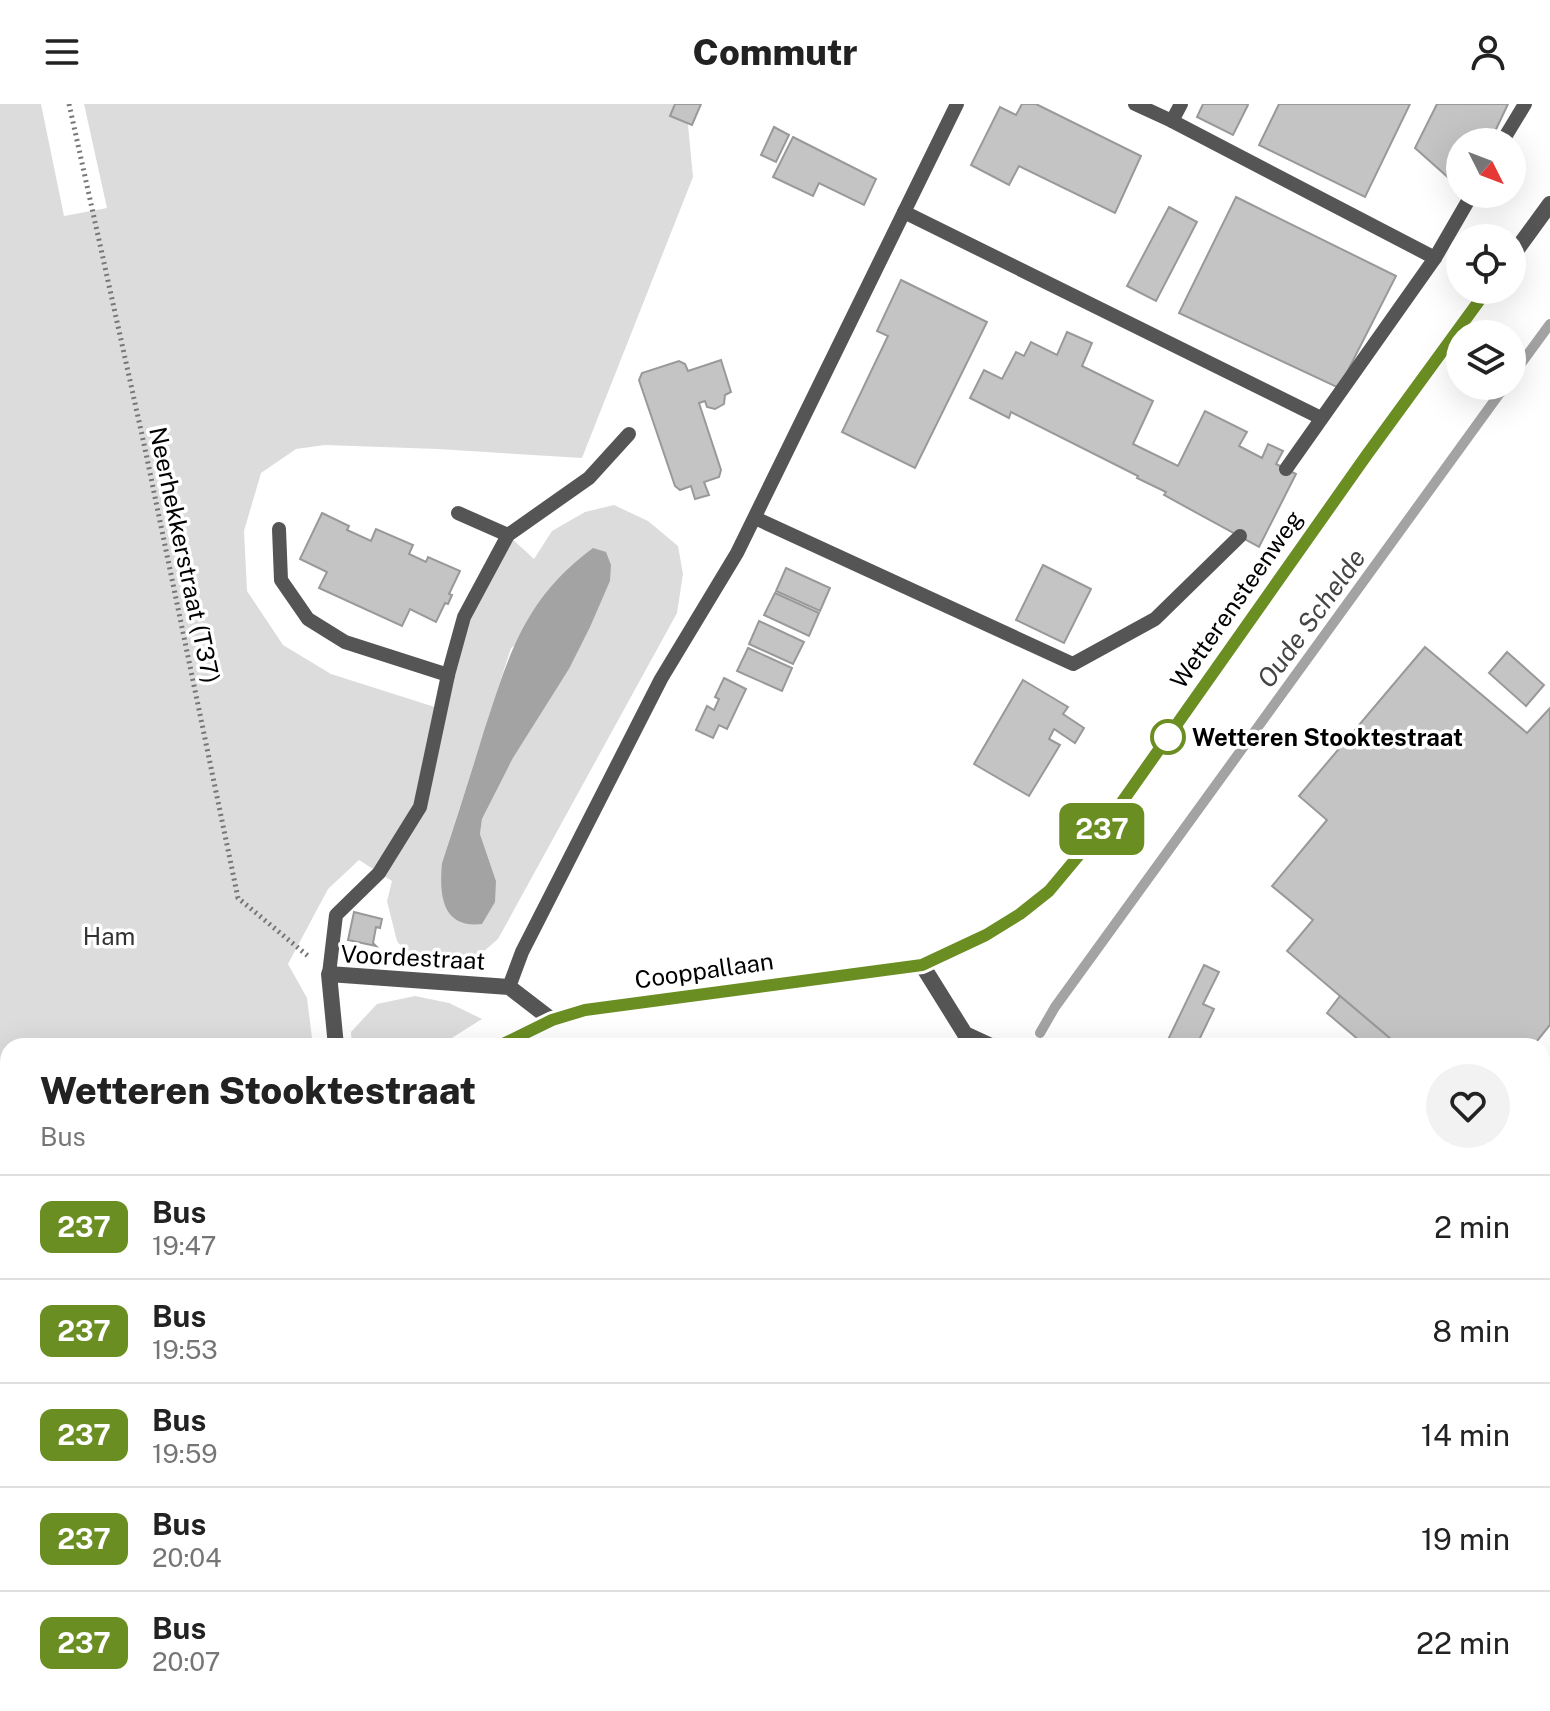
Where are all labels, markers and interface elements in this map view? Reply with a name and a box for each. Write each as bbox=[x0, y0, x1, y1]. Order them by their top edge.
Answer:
icon: menu bbox=[40, 30, 84, 74]
icon: person bbox=[1466, 30, 1510, 74]
text: Commutr bbox=[692, 31, 858, 73]
north arrow bbox=[1446, 128, 1526, 208]
map controls bbox=[1446, 128, 1526, 400]
button: locate bbox=[1446, 224, 1526, 304]
button: layers bbox=[1446, 320, 1526, 400]
street label: Neerhekkerstraat (T37) bbox=[144, 424, 226, 686]
street label: Wetterensteenweg bbox=[1164, 505, 1308, 693]
water label: Oude Schelde bbox=[1250, 543, 1372, 693]
marker: Wetteren Stooktestraat bbox=[1151, 720, 1185, 754]
place label: Wetteren Stooktestraat bbox=[1192, 723, 1463, 751]
line badge: 237 bbox=[1056, 803, 1148, 855]
text: 237 bbox=[1075, 812, 1129, 845]
park label: Ham bbox=[83, 922, 135, 950]
street label: Voordestraat bbox=[340, 939, 486, 975]
street label: Cooppallaan bbox=[633, 946, 775, 994]
button: heart bbox=[1426, 1064, 1510, 1148]
text: Wetteren Stooktestraat bbox=[40, 1068, 476, 1113]
text: Bus bbox=[40, 1121, 86, 1152]
text: Bus bbox=[152, 1194, 206, 1230]
text: 2 min bbox=[1434, 1209, 1510, 1245]
text: 237 bbox=[57, 1210, 111, 1243]
text: 19:47 bbox=[152, 1230, 216, 1261]
text: Bus bbox=[152, 1298, 206, 1334]
text: 8 min bbox=[1432, 1313, 1510, 1349]
text: 237 bbox=[57, 1314, 111, 1347]
text: 19:53 bbox=[152, 1334, 218, 1365]
text: Bus bbox=[152, 1402, 206, 1438]
text: 14 min bbox=[1421, 1417, 1510, 1453]
text: 237 bbox=[57, 1418, 111, 1451]
text: 19:59 bbox=[152, 1438, 218, 1469]
text: Bus bbox=[152, 1506, 206, 1542]
text: 19 min bbox=[1421, 1521, 1510, 1557]
text: 237 bbox=[57, 1522, 111, 1555]
text: 20:04 bbox=[152, 1542, 221, 1573]
text: Bus bbox=[152, 1610, 206, 1646]
text: 22 min bbox=[1416, 1625, 1510, 1661]
text: 237 bbox=[57, 1626, 111, 1659]
text: 20:07 bbox=[152, 1646, 220, 1677]

